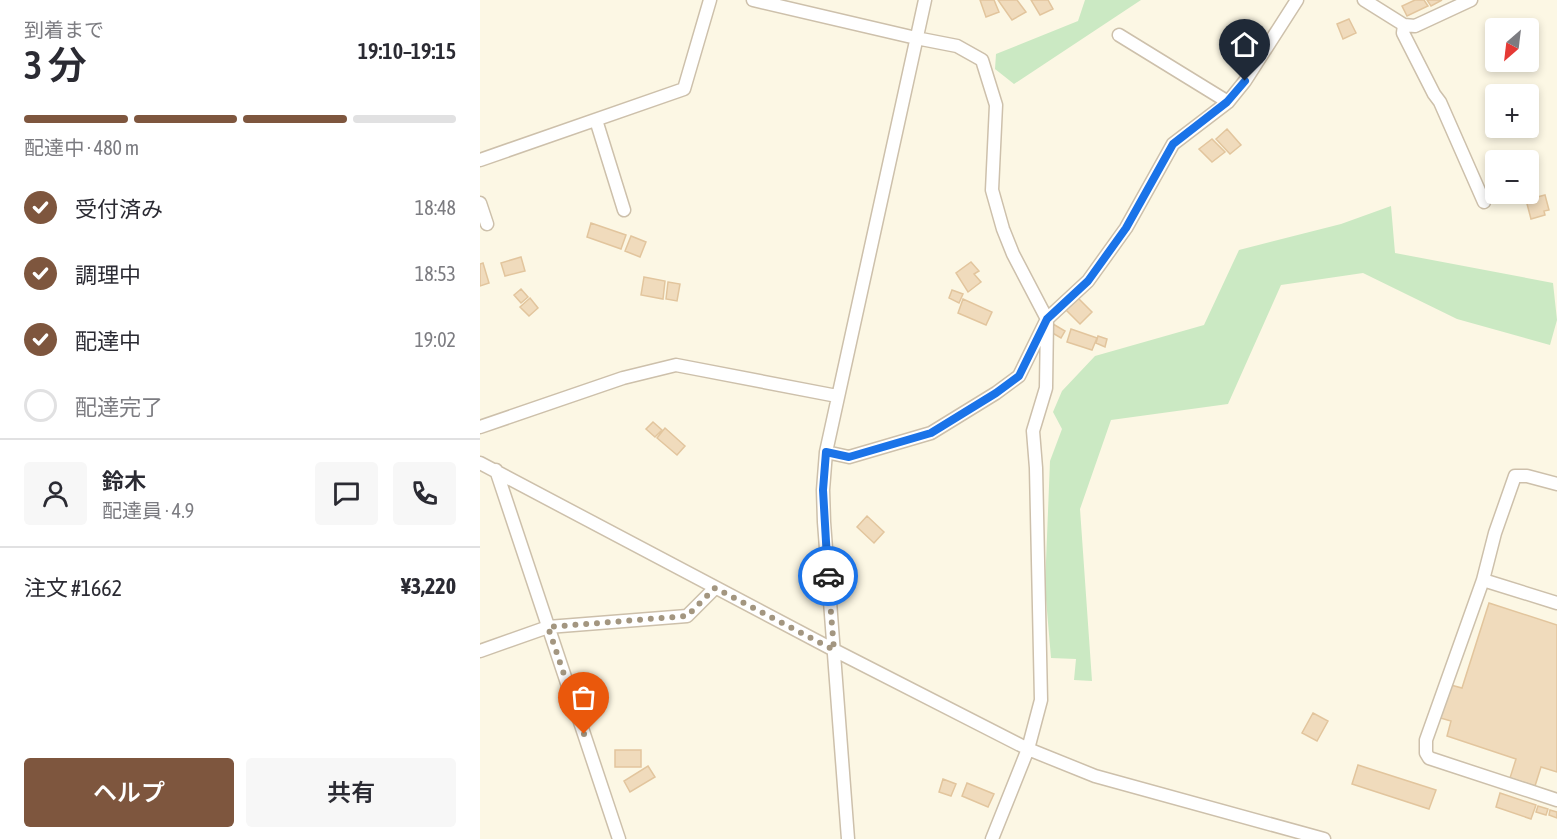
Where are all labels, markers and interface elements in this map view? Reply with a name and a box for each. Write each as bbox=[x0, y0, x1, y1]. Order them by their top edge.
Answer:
text: 到着まで bbox=[24, 18, 104, 41]
north arrow bbox=[1485, 18, 1539, 72]
map controls bbox=[1485, 18, 1539, 204]
pin bbox=[1219, 19, 1270, 81]
icon: home bbox=[1228, 28, 1261, 61]
text: 19:10–19:15 bbox=[358, 38, 456, 64]
text: 3 分 bbox=[24, 43, 87, 87]
button: + bbox=[1485, 84, 1539, 138]
text: 配達中 · 480 m bbox=[24, 136, 139, 159]
button: − bbox=[1485, 150, 1539, 204]
icon: check bbox=[24, 191, 57, 224]
text: 受付済み bbox=[75, 196, 163, 222]
text: 18:48 bbox=[415, 196, 456, 219]
icon: check bbox=[24, 257, 57, 290]
text: 調理中 bbox=[75, 262, 141, 288]
text: 18:53 bbox=[415, 262, 456, 285]
icon: check bbox=[24, 323, 57, 356]
text: 配達中 bbox=[75, 328, 141, 354]
text: 19:02 bbox=[414, 328, 456, 351]
text: 配達完了 bbox=[75, 394, 163, 420]
button: person bbox=[24, 462, 87, 525]
button: chat bbox=[315, 462, 378, 525]
button: phone bbox=[393, 462, 456, 525]
text: 鈴木 bbox=[102, 468, 146, 494]
text: 配達員 · 4.9 bbox=[102, 499, 194, 522]
courier bbox=[798, 546, 858, 606]
icon: car bbox=[812, 560, 845, 593]
text: ¥3,220 bbox=[401, 573, 456, 599]
text: 注文 #1662 bbox=[24, 575, 122, 601]
pin bbox=[558, 672, 609, 734]
icon: bag bbox=[567, 681, 600, 714]
button: ヘルプ bbox=[24, 758, 234, 827]
button: 共有 bbox=[246, 758, 456, 827]

